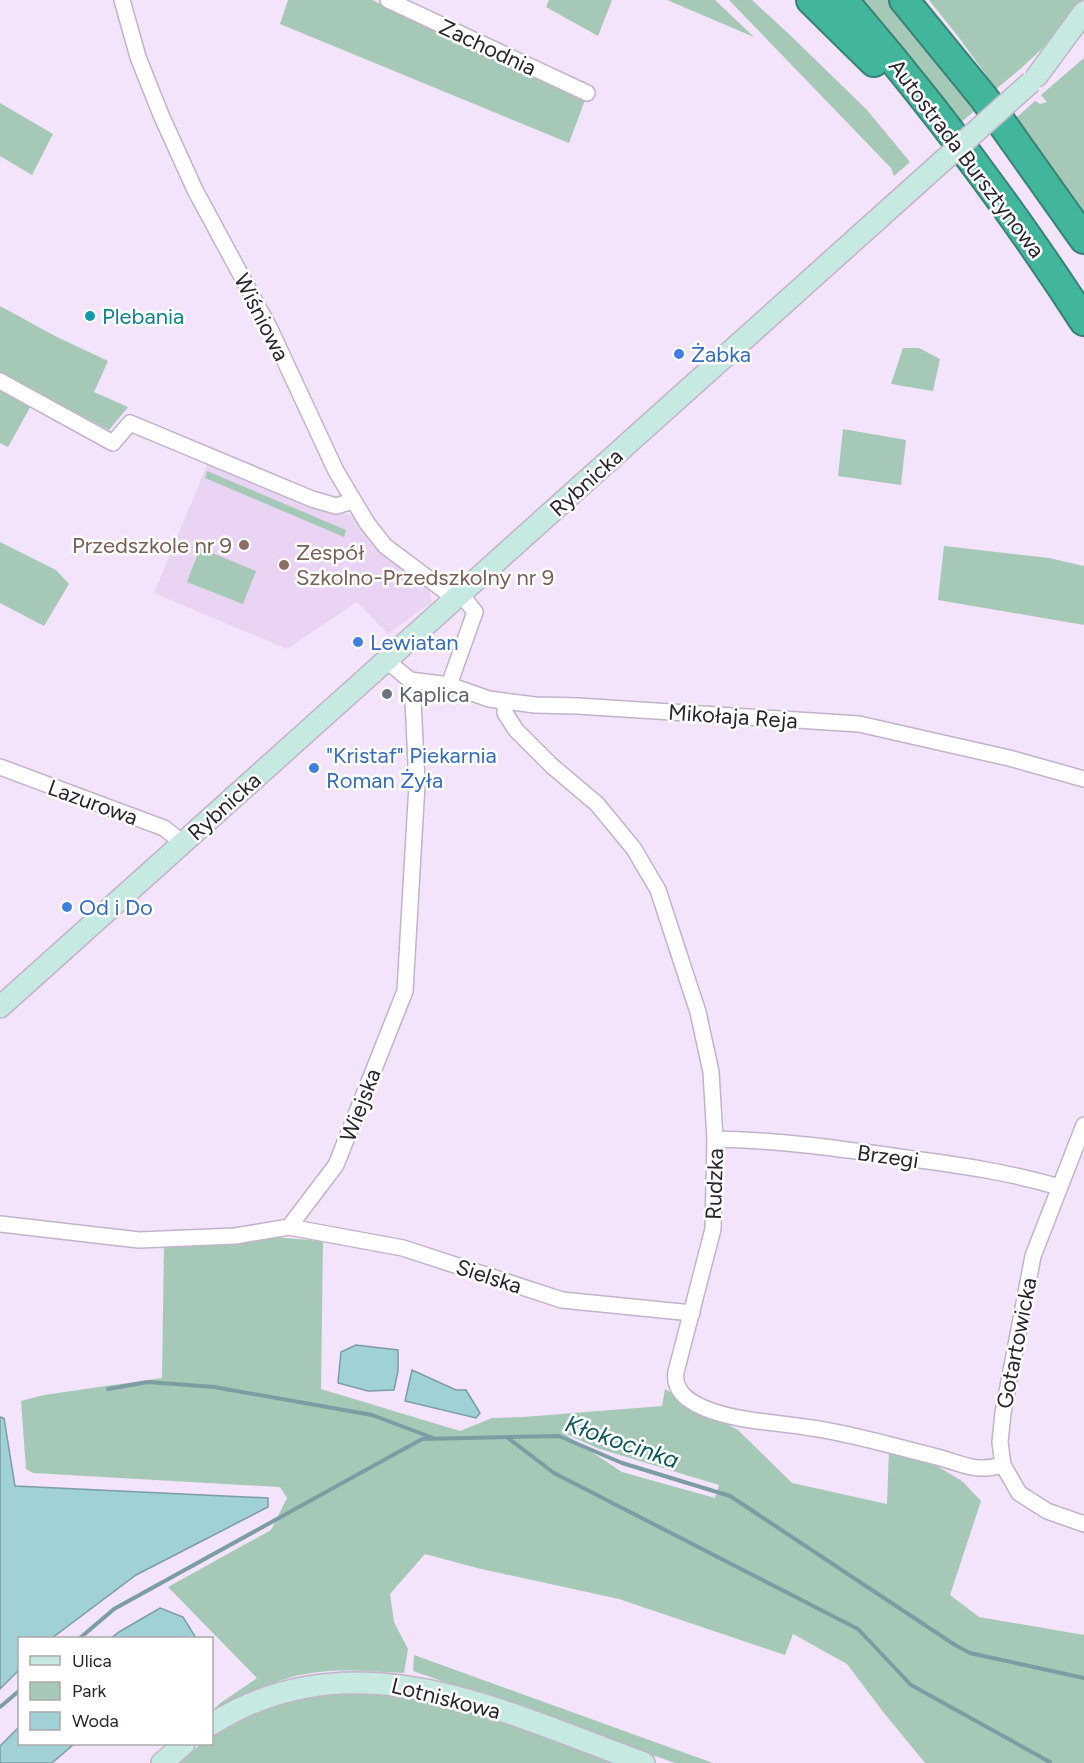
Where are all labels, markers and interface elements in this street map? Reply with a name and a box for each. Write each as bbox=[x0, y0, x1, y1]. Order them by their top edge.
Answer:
street label: Zachodnia bbox=[435, 13, 541, 82]
street label: Autostrada Bursztynowa bbox=[883, 54, 1050, 263]
street label: Wiśniowa bbox=[228, 269, 295, 366]
place label: Plebania bbox=[102, 303, 184, 330]
marker: Plebania bbox=[83, 309, 97, 323]
place label: Żabka bbox=[691, 341, 751, 368]
marker: Żabka bbox=[672, 347, 686, 361]
street label: Rybnicka bbox=[544, 443, 628, 522]
place label: Przedszkole nr 9 bbox=[72, 532, 232, 559]
marker: Przedszkole nr 9 bbox=[237, 538, 251, 552]
place label: Zespół Szkolno-Przedszkolny nr 9 bbox=[296, 539, 554, 591]
marker: Zespół Szkolno-Przedszkolny nr 9 bbox=[277, 558, 291, 572]
place label: Lewiatan bbox=[370, 629, 459, 656]
marker: Lewiatan bbox=[351, 635, 365, 649]
place label: Kaplica bbox=[399, 681, 470, 708]
marker: Kaplica bbox=[380, 687, 394, 701]
street label: Mikołaja Reja bbox=[667, 699, 799, 734]
place label: "Kristaf" Piekarnia Roman Żyła bbox=[326, 742, 497, 794]
marker: "Kristaf" Piekarnia Roman Żyła bbox=[307, 761, 321, 775]
street label: Rybnicka bbox=[182, 767, 266, 846]
street label: Lazurowa bbox=[44, 774, 142, 831]
place label: Od i Do bbox=[79, 894, 153, 921]
marker: Od i Do bbox=[60, 900, 74, 914]
street label: Wiejska bbox=[334, 1065, 387, 1146]
street label: Brzegi bbox=[855, 1139, 920, 1174]
street label: Rudzka bbox=[700, 1148, 729, 1220]
street label: Sielska bbox=[453, 1253, 525, 1300]
street label: Gotartowicka bbox=[991, 1275, 1042, 1411]
water label: Kłokocinka bbox=[562, 1409, 683, 1474]
legend bbox=[18, 1637, 213, 1745]
text: Ulica bbox=[72, 1650, 112, 1672]
street label: Lotniskowa bbox=[389, 1672, 503, 1725]
text: Park bbox=[72, 1680, 107, 1702]
text: Woda bbox=[72, 1710, 119, 1732]

